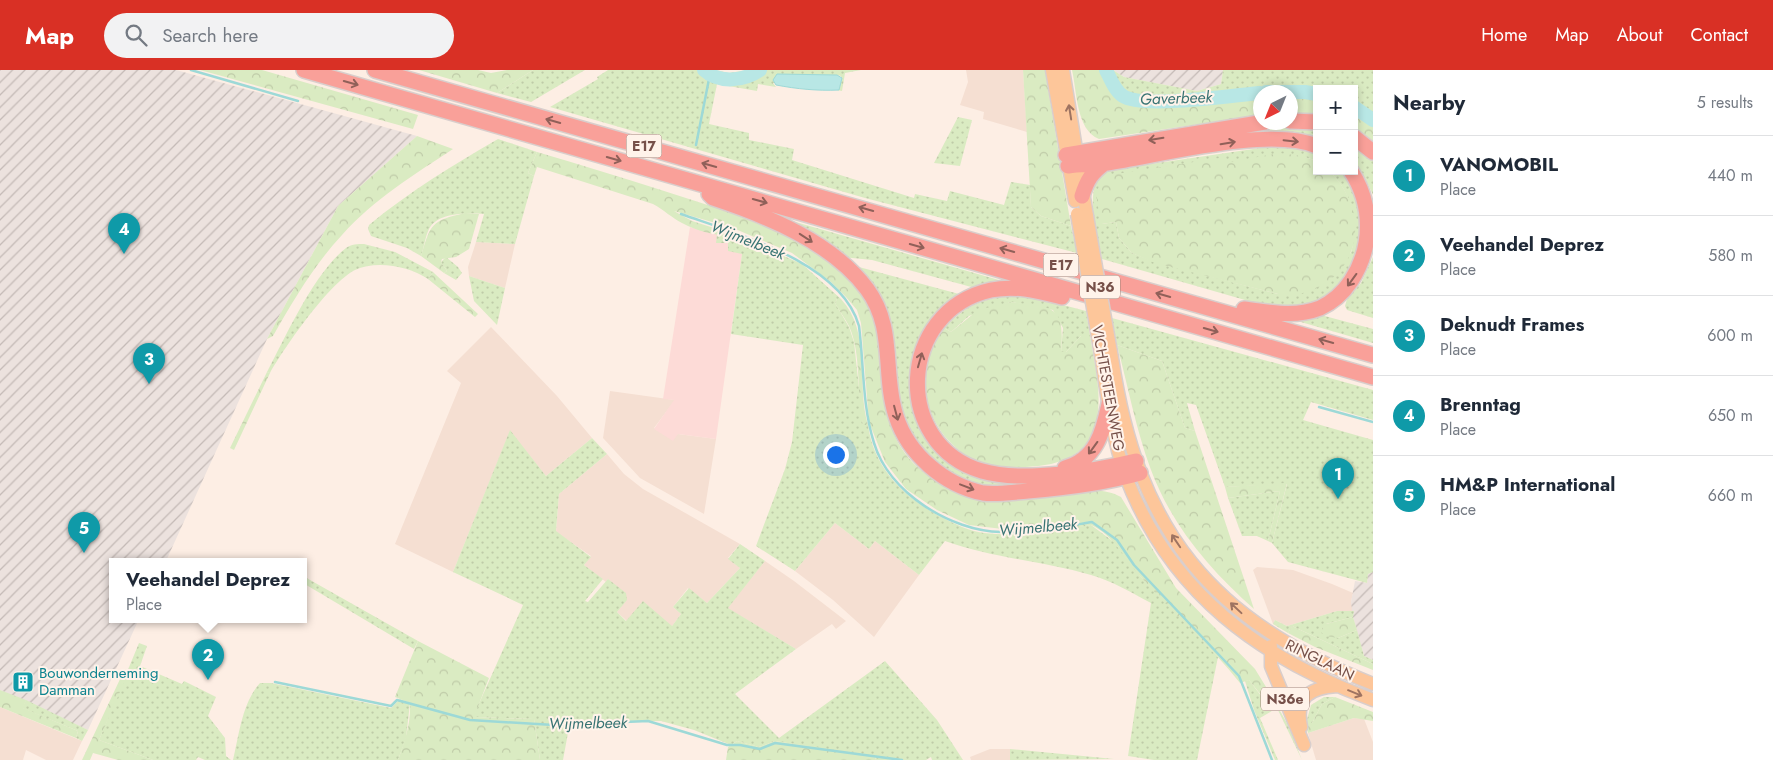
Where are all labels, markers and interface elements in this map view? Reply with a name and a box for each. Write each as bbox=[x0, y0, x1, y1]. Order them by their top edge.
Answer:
search box bbox=[104, 13, 454, 58]
text: Map bbox=[25, 18, 74, 53]
icon: search bbox=[122, 21, 150, 49]
text: Search here bbox=[162, 22, 258, 49]
text: Home bbox=[1481, 22, 1527, 48]
text: Map bbox=[1555, 22, 1589, 48]
text: About bbox=[1617, 22, 1662, 48]
text: Contact bbox=[1690, 22, 1748, 48]
one-way arrow bbox=[342, 79, 358, 89]
water label: Gaverbeek bbox=[1139, 85, 1214, 111]
north arrow bbox=[1253, 85, 1298, 130]
map controls bbox=[1313, 85, 1358, 175]
button: + bbox=[1313, 85, 1358, 130]
text: Nearby bbox=[1393, 88, 1465, 118]
text: 5 results bbox=[1697, 91, 1753, 114]
one-way arrow bbox=[1064, 104, 1074, 120]
one-way arrow bbox=[545, 115, 561, 125]
button: − bbox=[1313, 130, 1358, 175]
road number: E17 bbox=[626, 134, 662, 158]
one-way arrow bbox=[1148, 134, 1164, 144]
one-way arrow bbox=[1282, 136, 1298, 146]
one-way arrow bbox=[1219, 138, 1235, 148]
text: VANOMOBIL bbox=[1440, 151, 1558, 178]
one-way arrow bbox=[606, 155, 622, 164]
one-way arrow bbox=[702, 160, 718, 169]
text: 1 bbox=[1405, 164, 1413, 187]
text: 440 m bbox=[1707, 164, 1753, 187]
text: Place bbox=[1440, 178, 1476, 201]
one-way arrow bbox=[752, 196, 768, 206]
one-way arrow bbox=[858, 204, 874, 214]
pin: 4 bbox=[108, 213, 140, 254]
water label: Wijmelbeek bbox=[707, 215, 790, 266]
text: Veehandel Deprez bbox=[1440, 231, 1604, 258]
one-way arrow bbox=[799, 233, 813, 243]
one-way arrow bbox=[908, 241, 924, 251]
one-way arrow bbox=[999, 244, 1015, 254]
text: 2 bbox=[1404, 244, 1414, 267]
text: 580 m bbox=[1708, 244, 1753, 267]
road number: E17 bbox=[1044, 254, 1078, 276]
text: Place bbox=[1440, 258, 1476, 281]
one-way arrow bbox=[1346, 273, 1357, 286]
road number: N36 bbox=[1080, 276, 1120, 298]
one-way arrow bbox=[1155, 289, 1171, 299]
text: Deknudt Frames bbox=[1440, 311, 1584, 338]
street label: VICHTESTEENWEG bbox=[1086, 323, 1130, 453]
text: 3 bbox=[1404, 324, 1414, 347]
text: 600 m bbox=[1707, 324, 1753, 347]
one-way arrow bbox=[1203, 326, 1219, 336]
one-way arrow bbox=[1319, 336, 1335, 346]
text: Place bbox=[1440, 338, 1476, 361]
pin: 3 bbox=[133, 343, 165, 384]
one-way arrow bbox=[916, 352, 925, 368]
text: Brenntag bbox=[1440, 391, 1521, 418]
text: 4 bbox=[1403, 404, 1415, 427]
text: 650 m bbox=[1708, 404, 1753, 427]
one-way arrow bbox=[892, 405, 901, 421]
text: Place bbox=[1440, 418, 1476, 441]
one-way arrow bbox=[1088, 441, 1098, 455]
your location bbox=[823, 442, 849, 468]
pin: 1 bbox=[1322, 458, 1354, 499]
text: HM&P International bbox=[1440, 471, 1615, 498]
one-way arrow bbox=[959, 483, 974, 493]
text: 5 bbox=[1404, 484, 1414, 507]
text: 660 m bbox=[1708, 484, 1753, 507]
text: Place bbox=[1440, 498, 1476, 521]
pin: 5 bbox=[68, 512, 100, 553]
water label: Wijmelbeek bbox=[998, 512, 1079, 542]
one-way arrow bbox=[1171, 534, 1181, 548]
popup bbox=[109, 558, 307, 623]
text: Veehandel Deprez bbox=[126, 566, 290, 593]
text: Place bbox=[126, 593, 162, 616]
one-way arrow bbox=[1230, 602, 1242, 614]
street label: RINGLAAN bbox=[1282, 634, 1358, 686]
pin: 2 bbox=[192, 639, 224, 680]
place label: Bouwonderneming Damman bbox=[39, 662, 159, 701]
building icon: Bouwonderneming Damman bbox=[11, 670, 35, 694]
road number: N36e bbox=[1261, 688, 1309, 710]
one-way arrow bbox=[1347, 689, 1362, 699]
water label: Wijmelbeek bbox=[548, 711, 629, 735]

